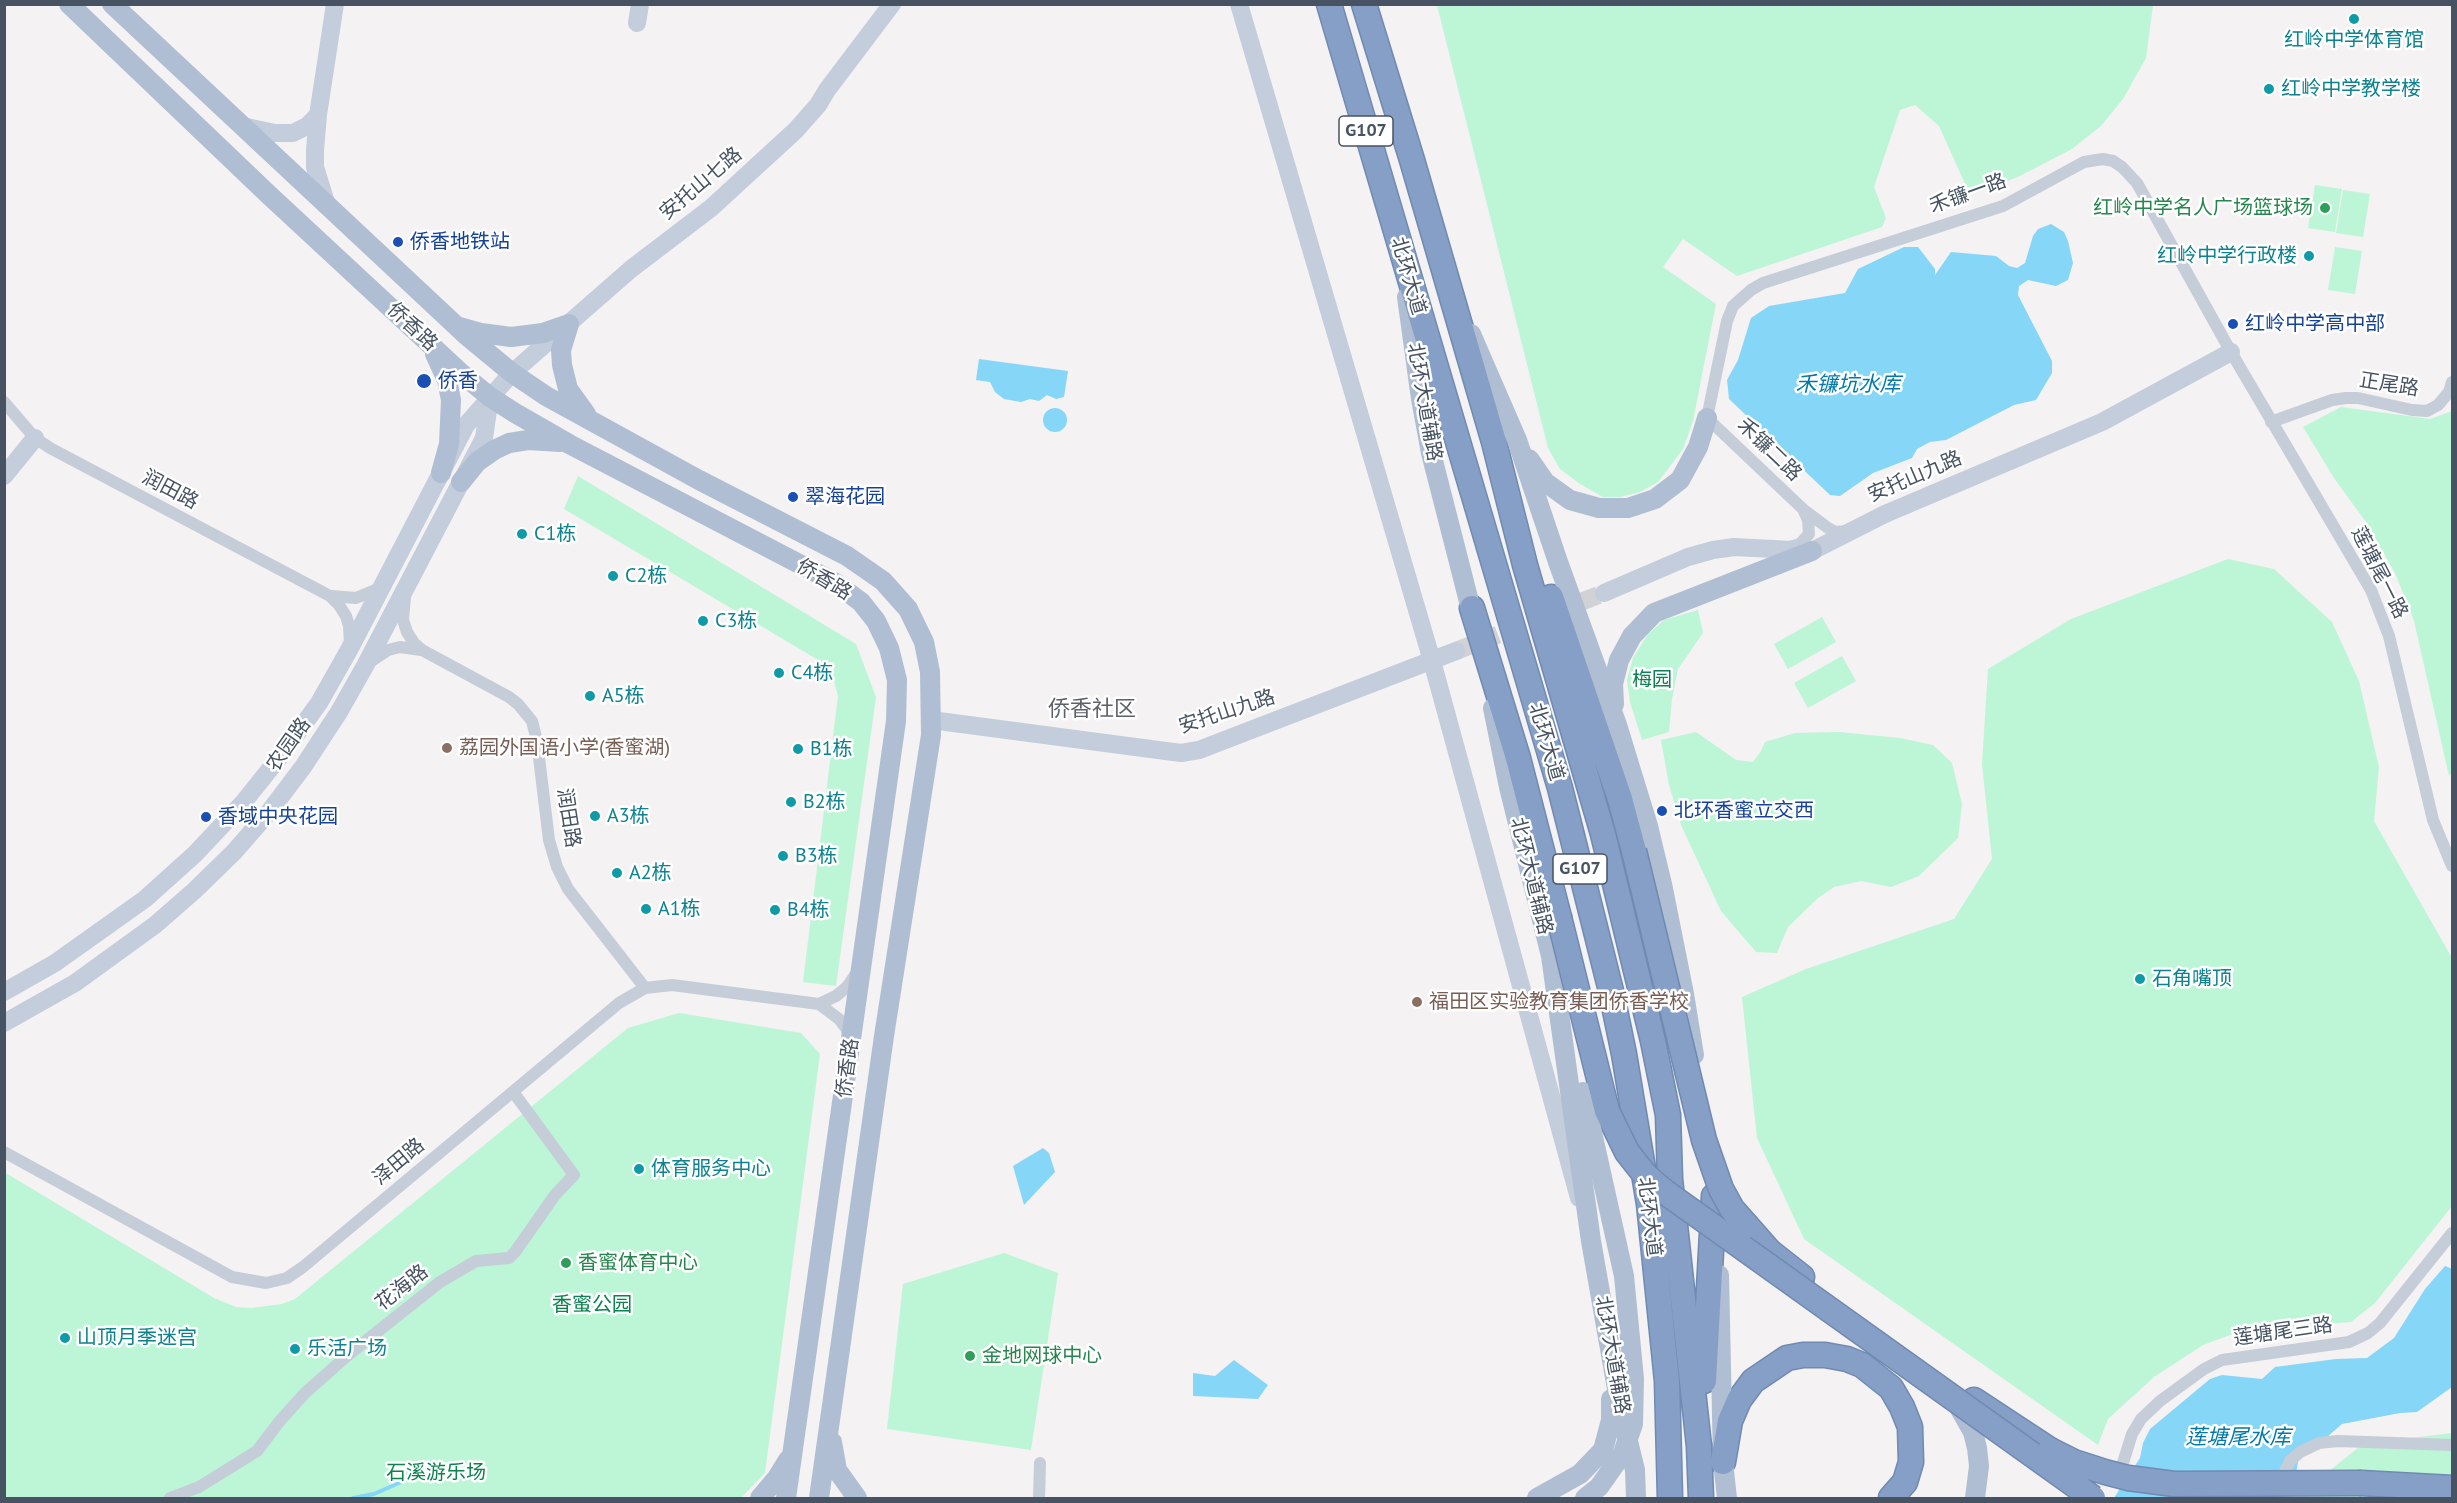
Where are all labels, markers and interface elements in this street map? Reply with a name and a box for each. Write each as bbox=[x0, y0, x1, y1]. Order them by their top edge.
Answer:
marker: 红岭中学体育馆 bbox=[2347, 12, 2361, 26]
place label: 红岭中学体育馆 bbox=[2284, 28, 2424, 52]
place label: 红岭中学教学楼 bbox=[2281, 77, 2421, 101]
marker: 红岭中学教学楼 bbox=[2262, 82, 2276, 96]
road number: G107 bbox=[1339, 116, 1393, 146]
street label: 安托山七路 bbox=[655, 143, 747, 225]
street label: 禾镰一路 bbox=[1926, 169, 2010, 219]
place label: 红岭中学名人广场篮球场 bbox=[2093, 196, 2313, 220]
marker: 红岭中学名人广场篮球场 bbox=[2318, 201, 2332, 215]
place label: 侨香地铁站 bbox=[410, 230, 510, 254]
street label: 北环大道 bbox=[1385, 234, 1431, 318]
marker: 侨香地铁站 bbox=[391, 235, 405, 249]
place label: 红岭中学行政楼 bbox=[2157, 244, 2297, 268]
marker: 红岭中学行政楼 bbox=[2302, 249, 2316, 263]
street label: 侨香路 bbox=[382, 298, 442, 356]
place label: 红岭中学高中部 bbox=[2245, 312, 2385, 336]
marker: 红岭中学高中部 bbox=[2226, 317, 2240, 331]
street label: 北环大道辅路 bbox=[1402, 341, 1446, 463]
street label: 正尾路 bbox=[2357, 368, 2421, 402]
place label: 侨香 bbox=[438, 369, 478, 393]
marker: 侨香 bbox=[415, 372, 433, 390]
water label: 禾镰坑水库 bbox=[1796, 372, 1900, 398]
street label: 禾镰二路 bbox=[1732, 414, 1806, 486]
street label: 安托山九路 bbox=[1864, 446, 1966, 508]
street label: 润田路 bbox=[138, 465, 202, 515]
place label: 翠海花园 bbox=[805, 485, 885, 509]
marker: 翠海花园 bbox=[786, 490, 800, 504]
place label: C1栋 bbox=[534, 522, 576, 546]
street label: 莲塘尾一路 bbox=[2346, 523, 2412, 623]
marker: C1栋 bbox=[515, 527, 529, 541]
street label: 侨香路 bbox=[792, 554, 856, 606]
place label: C2栋 bbox=[625, 564, 667, 588]
marker: C2栋 bbox=[606, 569, 620, 583]
place label: C3栋 bbox=[715, 609, 757, 633]
marker: C3栋 bbox=[696, 614, 710, 628]
place label: C4栋 bbox=[791, 661, 833, 685]
marker: C4栋 bbox=[772, 666, 786, 680]
park label: 梅园 bbox=[1632, 668, 1672, 692]
place label: A5栋 bbox=[602, 684, 645, 708]
street label: 安托山九路 bbox=[1176, 685, 1278, 739]
marker: A5栋 bbox=[583, 689, 597, 703]
district label: 侨香社区 bbox=[1048, 697, 1136, 723]
street label: 北环大道 bbox=[1523, 700, 1569, 784]
street label: 农园路 bbox=[262, 714, 316, 776]
place label: 荔园外国语小学(香蜜湖) bbox=[459, 736, 670, 760]
place label: B1栋 bbox=[810, 737, 853, 761]
marker: 荔园外国语小学(香蜜湖) bbox=[440, 741, 454, 755]
marker: B1栋 bbox=[791, 742, 805, 756]
street label: 润田路 bbox=[551, 786, 585, 850]
place label: B2栋 bbox=[803, 790, 846, 814]
marker: B2栋 bbox=[784, 795, 798, 809]
place label: 北环香蜜立交西 bbox=[1674, 799, 1814, 823]
place label: A3栋 bbox=[607, 804, 650, 828]
marker: 北环香蜜立交西 bbox=[1655, 804, 1669, 818]
place label: 香域中央花园 bbox=[218, 805, 338, 829]
marker: A3栋 bbox=[588, 809, 602, 823]
marker: 香域中央花园 bbox=[199, 810, 213, 824]
street label: 北环大道辅路 bbox=[1505, 815, 1557, 937]
place label: B3栋 bbox=[795, 844, 838, 868]
marker: B3栋 bbox=[776, 849, 790, 863]
road number: G107 bbox=[1553, 854, 1607, 884]
place label: A2栋 bbox=[629, 861, 672, 885]
marker: A2栋 bbox=[610, 866, 624, 880]
place label: A1栋 bbox=[658, 897, 701, 921]
place label: B4栋 bbox=[787, 898, 830, 922]
marker: A1栋 bbox=[639, 902, 653, 916]
marker: B4栋 bbox=[768, 903, 782, 917]
place label: 石角嘴顶 bbox=[2152, 967, 2232, 991]
marker: 石角嘴顶 bbox=[2133, 972, 2147, 986]
place label: 福田区实验教育集团侨香学校 bbox=[1429, 990, 1689, 1014]
marker: 福田区实验教育集团侨香学校 bbox=[1410, 995, 1424, 1009]
street label: 侨香路 bbox=[832, 1037, 864, 1099]
street label: 泽田路 bbox=[368, 1134, 430, 1190]
place label: 体育服务中心 bbox=[651, 1157, 771, 1181]
marker: 体育服务中心 bbox=[632, 1162, 646, 1176]
street label: 北环大道 bbox=[1632, 1176, 1666, 1258]
place label: 香蜜体育中心 bbox=[578, 1251, 698, 1275]
marker: 香蜜体育中心 bbox=[559, 1256, 573, 1270]
street label: 花海路 bbox=[371, 1260, 433, 1316]
park label: 香蜜公园 bbox=[552, 1293, 632, 1317]
street label: 北环大道辅路 bbox=[1590, 1294, 1634, 1416]
street label: 莲塘尾三路 bbox=[2232, 1313, 2334, 1351]
place label: 山顶月季迷宫 bbox=[77, 1326, 197, 1350]
marker: 山顶月季迷宫 bbox=[58, 1331, 72, 1345]
place label: 乐活广场 bbox=[307, 1337, 387, 1361]
marker: 乐活广场 bbox=[288, 1342, 302, 1356]
place label: 金地网球中心 bbox=[982, 1344, 1102, 1368]
marker: 金地网球中心 bbox=[963, 1349, 977, 1363]
water label: 莲塘尾水库 bbox=[2186, 1425, 2290, 1451]
park label: 石溪游乐场 bbox=[386, 1461, 486, 1485]

